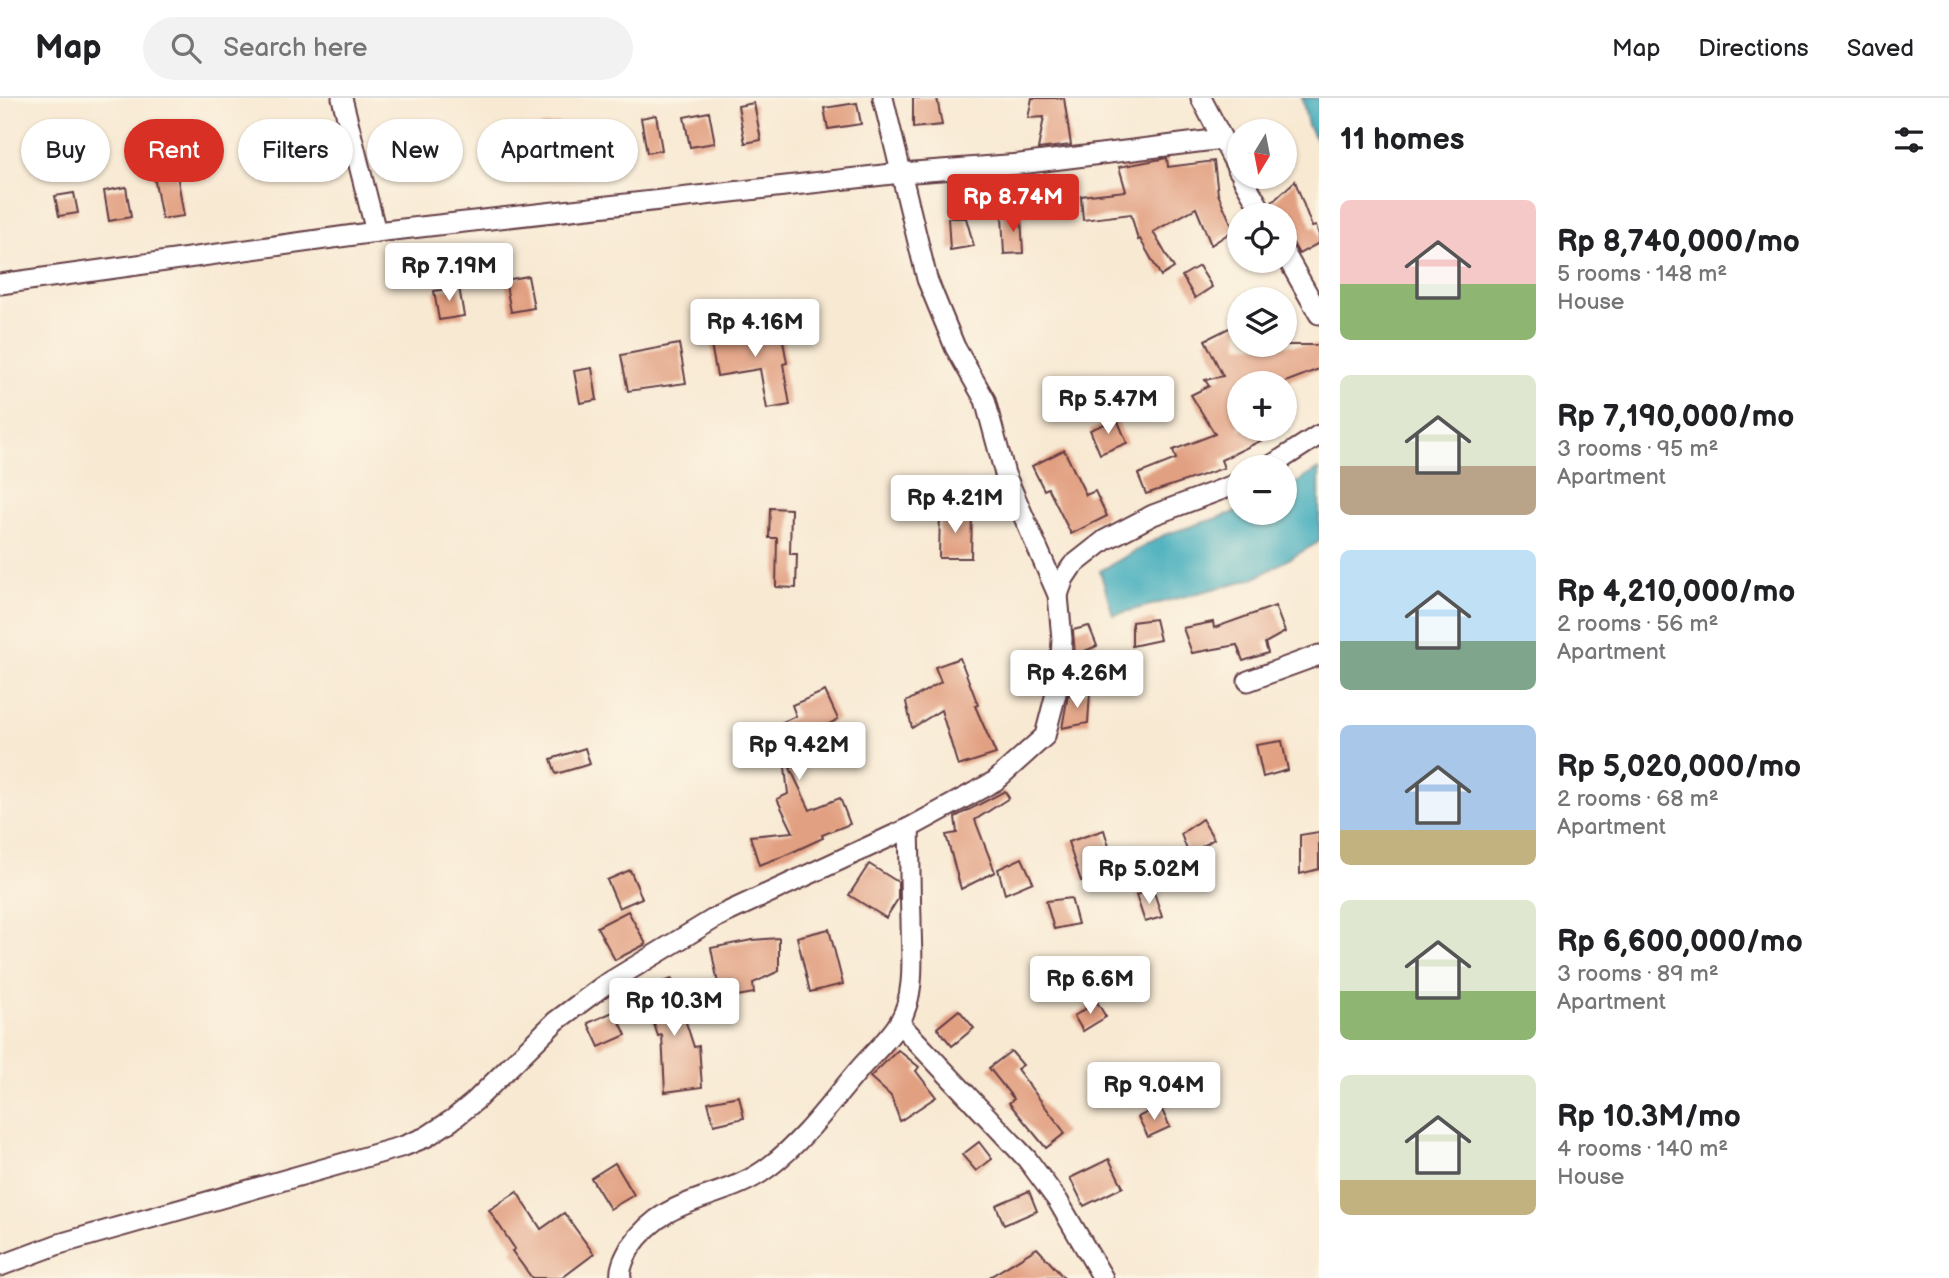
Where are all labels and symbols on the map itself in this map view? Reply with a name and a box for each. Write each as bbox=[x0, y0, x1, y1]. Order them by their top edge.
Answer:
north arrow bbox=[1227, 119, 1297, 189]
pin: Rp 8.74M bbox=[941, 174, 1085, 234]
pin: Rp 7.19M bbox=[377, 244, 521, 303]
pin: Rp 4.16M bbox=[683, 300, 827, 359]
pin: Rp 5.47M bbox=[1036, 376, 1180, 436]
pin: Rp 4.21M bbox=[883, 476, 1027, 535]
pin: Rp 4.26M bbox=[1005, 650, 1149, 710]
pin: Rp 9.42M bbox=[727, 722, 871, 782]
pin: Rp 5.02M bbox=[1077, 846, 1221, 906]
pin: Rp 6.6M bbox=[1025, 956, 1155, 1016]
pin: Rp 10.3M bbox=[602, 978, 746, 1038]
pin: Rp 9.04M bbox=[1082, 1062, 1226, 1122]

